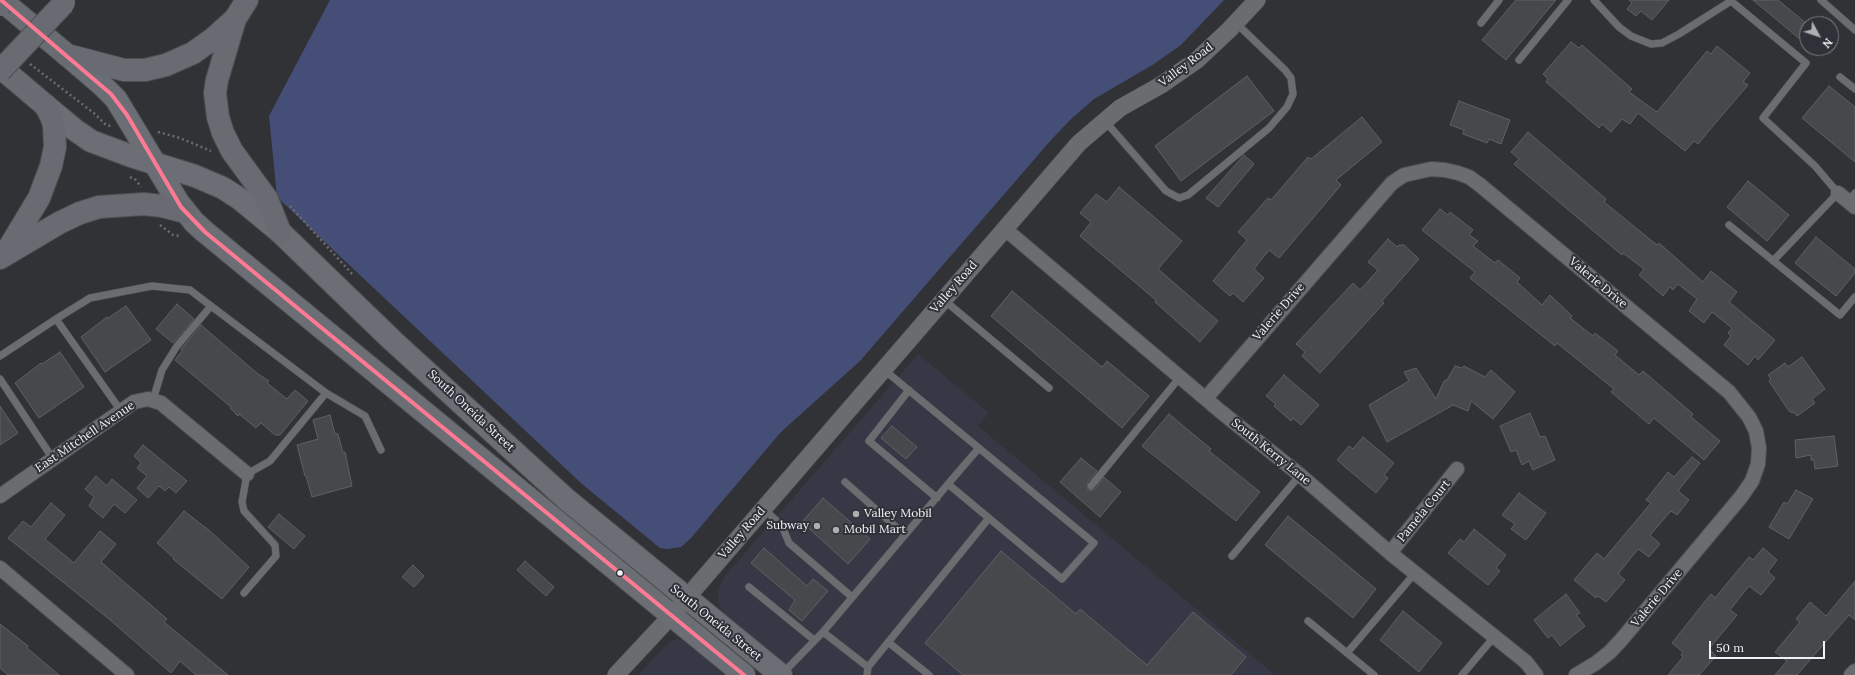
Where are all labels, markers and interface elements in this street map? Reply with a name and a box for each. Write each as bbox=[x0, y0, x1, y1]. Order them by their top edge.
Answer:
north arrow bbox=[1799, 16, 1839, 56]
text: N bbox=[1819, 35, 1836, 51]
street label: Valley Road bbox=[1156, 40, 1216, 90]
street label: Valerie Drive bbox=[1566, 254, 1630, 312]
street label: Valley Road bbox=[928, 258, 980, 316]
street label: Valerie Drive bbox=[1250, 280, 1308, 344]
street label: South Oneida Street bbox=[425, 367, 517, 455]
street label: East Mitchell Avenue bbox=[33, 398, 137, 476]
street label: South Kerry Lane bbox=[1228, 416, 1314, 488]
street label: Pamela Court bbox=[1395, 477, 1453, 545]
street label: Valley Road bbox=[716, 504, 768, 562]
place label: Valley Mobil bbox=[864, 507, 932, 521]
marker: Valley Mobil bbox=[851, 509, 861, 519]
place label: Subway bbox=[766, 519, 809, 533]
marker: Subway bbox=[812, 521, 822, 531]
place label: Mobil Mart bbox=[844, 523, 906, 537]
marker: Mobil Mart bbox=[831, 525, 841, 535]
street label: Valerie Drive bbox=[1628, 566, 1686, 630]
unlabelled marker bbox=[615, 568, 625, 578]
street label: South Oneida Street bbox=[667, 582, 765, 664]
scale bar bbox=[1711, 633, 1827, 659]
text: 50 m bbox=[1716, 640, 1744, 655]

